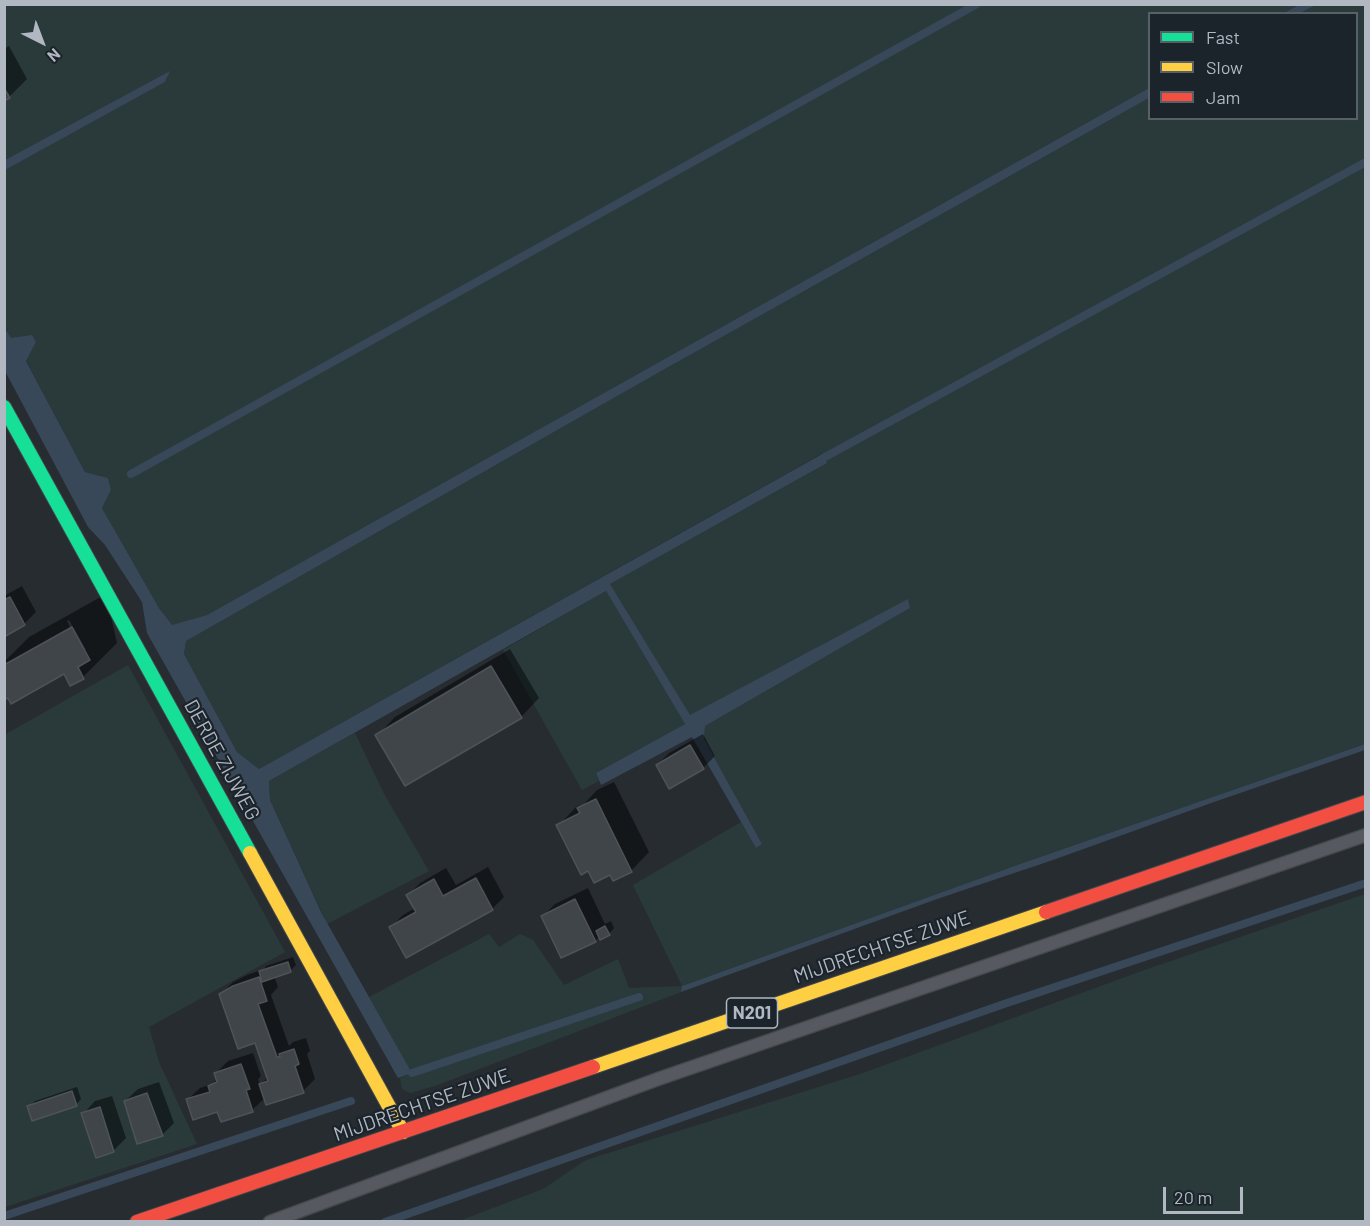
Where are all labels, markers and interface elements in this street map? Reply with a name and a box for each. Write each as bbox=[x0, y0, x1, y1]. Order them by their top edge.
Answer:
north arrow bbox=[12, 12, 72, 72]
legend bbox=[1148, 12, 1358, 120]
text: Fast bbox=[1206, 26, 1240, 48]
text: N bbox=[44, 45, 65, 66]
text: Slow bbox=[1206, 56, 1243, 78]
text: Jam bbox=[1206, 86, 1240, 108]
street label: DERDE ZIJWEG bbox=[179, 695, 265, 825]
street label: MIJDRECHTSE ZUWE bbox=[790, 905, 974, 989]
road number: N201 bbox=[726, 998, 777, 1028]
street label: MIJDRECHTSE ZUWE bbox=[330, 1063, 514, 1147]
scale bar bbox=[1166, 1175, 1246, 1213]
text: 20 m bbox=[1174, 1186, 1212, 1208]

